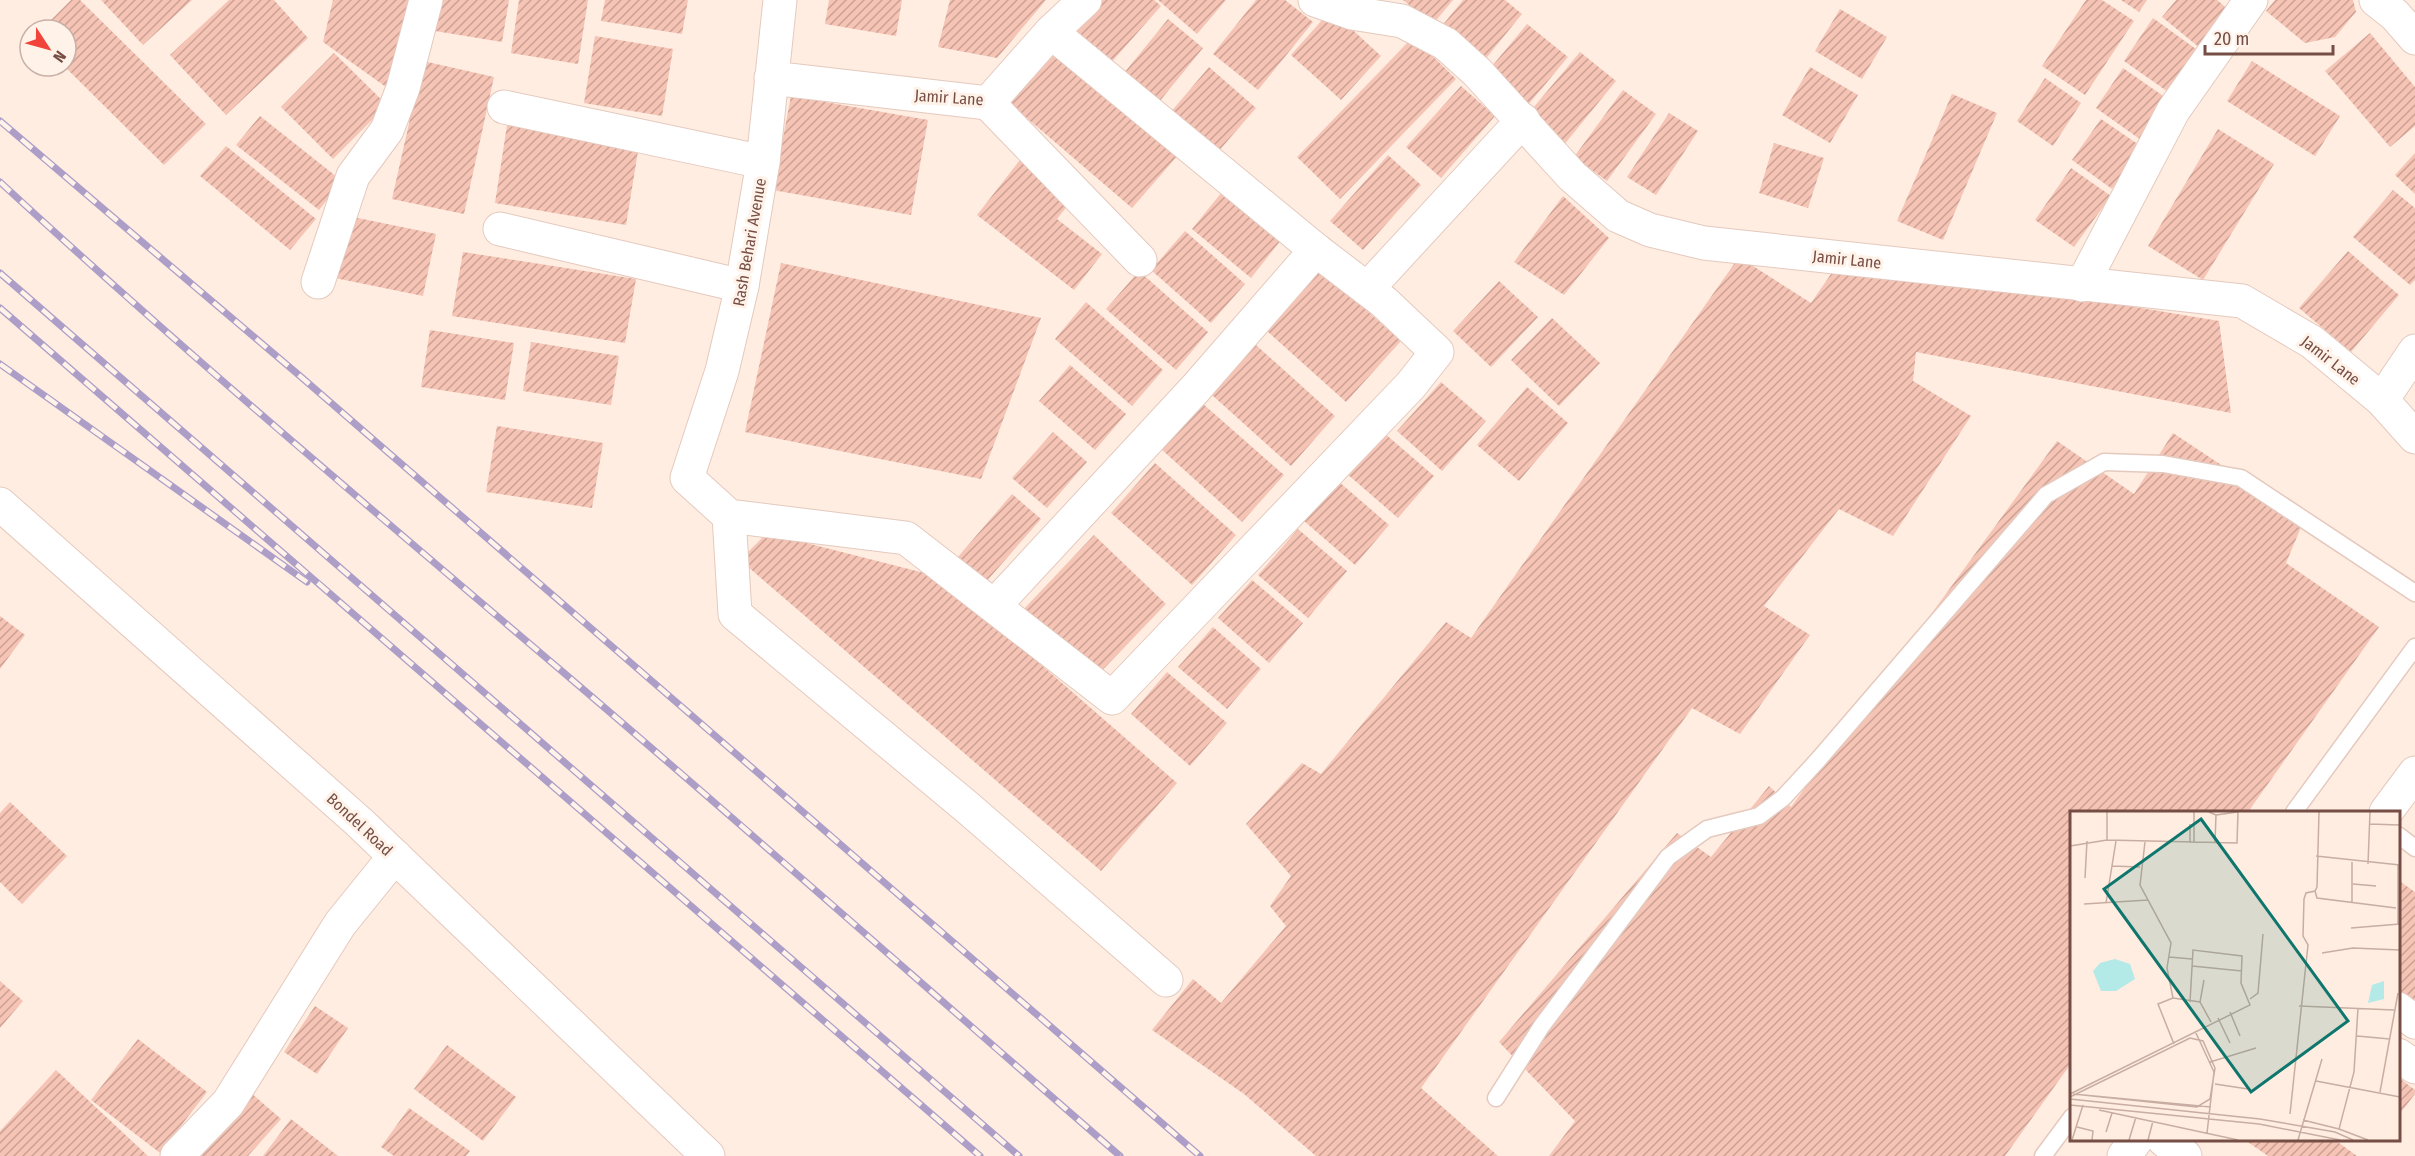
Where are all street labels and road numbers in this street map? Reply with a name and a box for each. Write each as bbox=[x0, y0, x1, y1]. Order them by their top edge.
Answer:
street label: Jamir Lane bbox=[914, 86, 984, 109]
street label: Rash Behari Avenue bbox=[729, 176, 770, 308]
street label: Jamir Lane bbox=[1812, 246, 1882, 273]
street label: Jamir Lane bbox=[2298, 332, 2364, 389]
street label: Bondel Road bbox=[323, 789, 397, 860]

